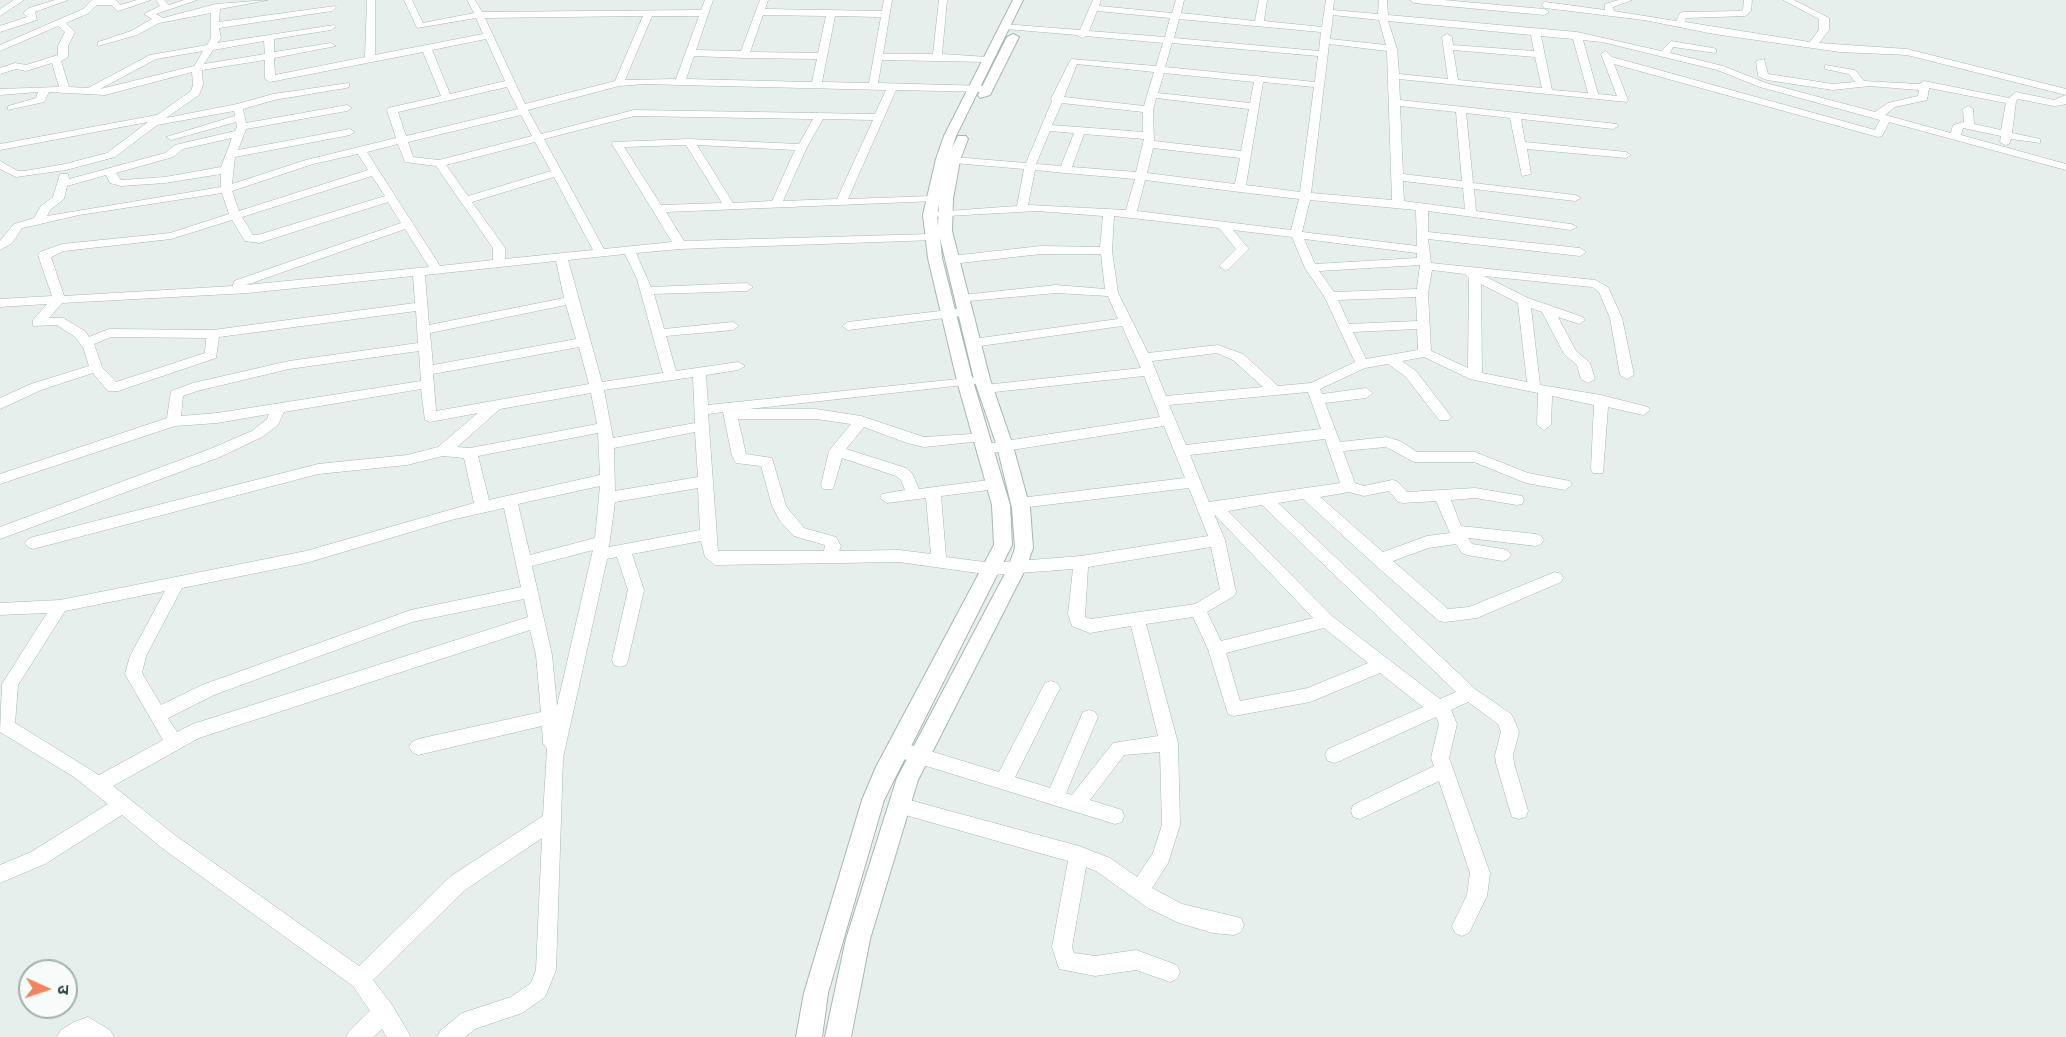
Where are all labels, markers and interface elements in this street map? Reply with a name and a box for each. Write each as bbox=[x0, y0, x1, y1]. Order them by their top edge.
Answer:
north arrow bbox=[18, 959, 78, 1019]
text: उ bbox=[54, 985, 74, 995]

